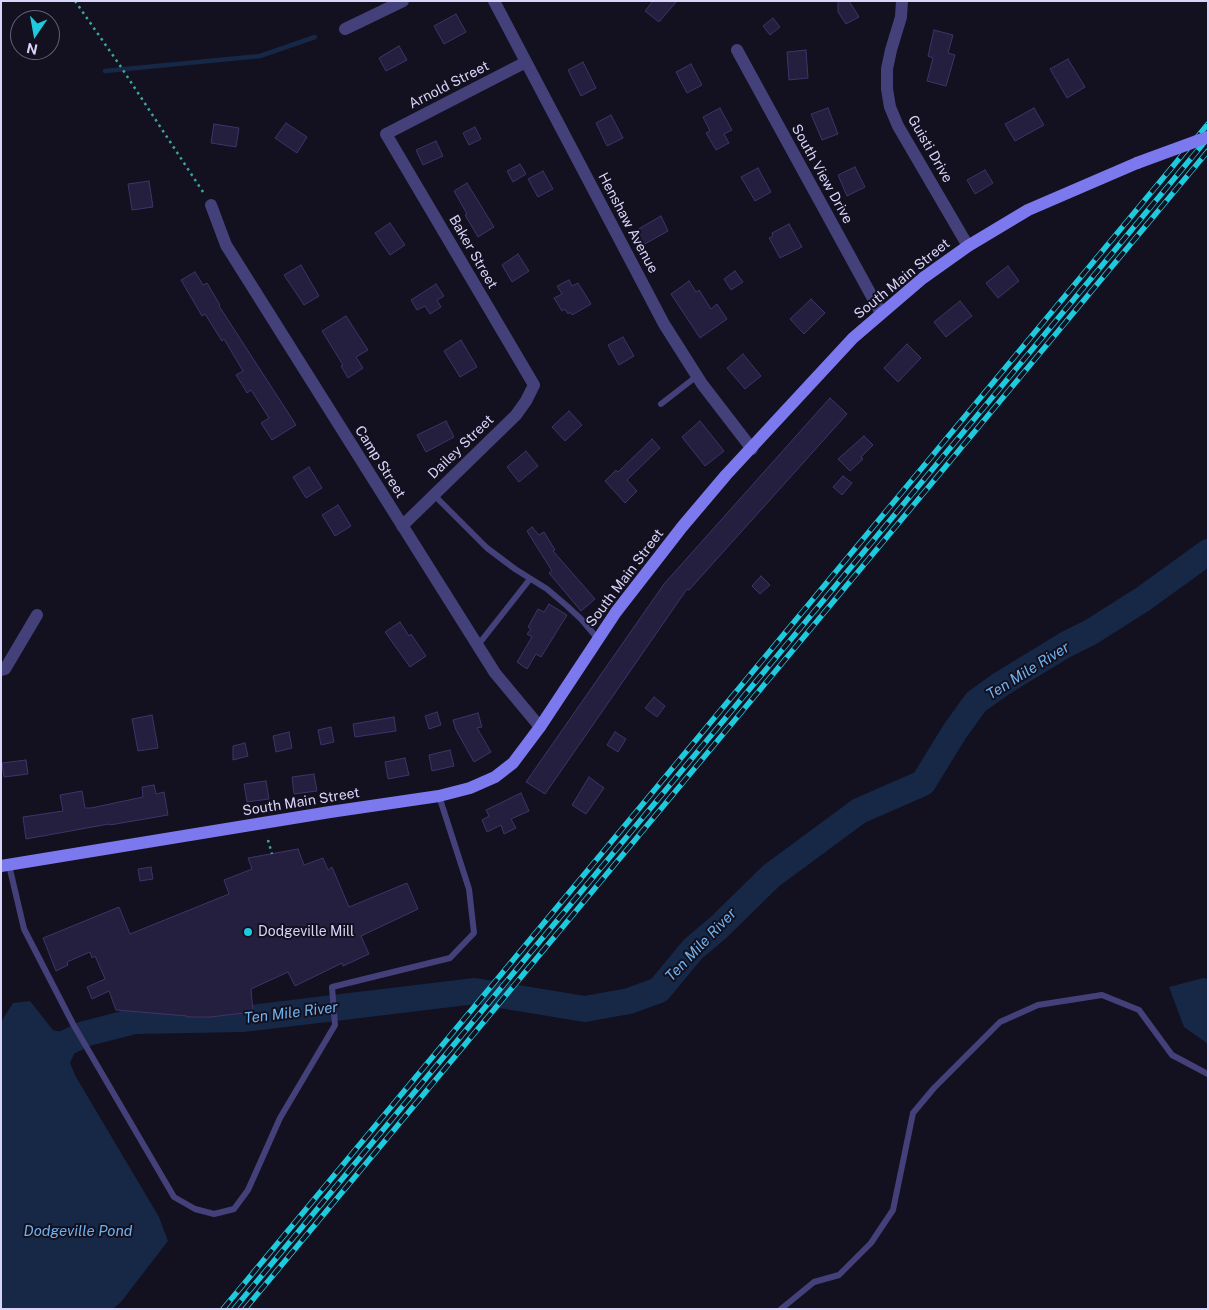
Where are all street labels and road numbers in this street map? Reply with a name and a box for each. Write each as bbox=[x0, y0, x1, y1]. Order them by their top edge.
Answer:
street label: Arnold Street bbox=[406, 58, 492, 112]
street label: Guisti Drive bbox=[904, 112, 956, 186]
street label: South View Drive bbox=[788, 121, 856, 227]
street label: Henshaw Avenue bbox=[594, 170, 662, 276]
street label: Baker Street bbox=[445, 212, 501, 292]
street label: South Main Street bbox=[851, 235, 953, 323]
street label: Dailey Street bbox=[425, 412, 497, 482]
street label: Camp Street bbox=[351, 423, 409, 501]
street label: South Main Street bbox=[583, 526, 667, 630]
street label: South Main Street bbox=[241, 784, 361, 820]

